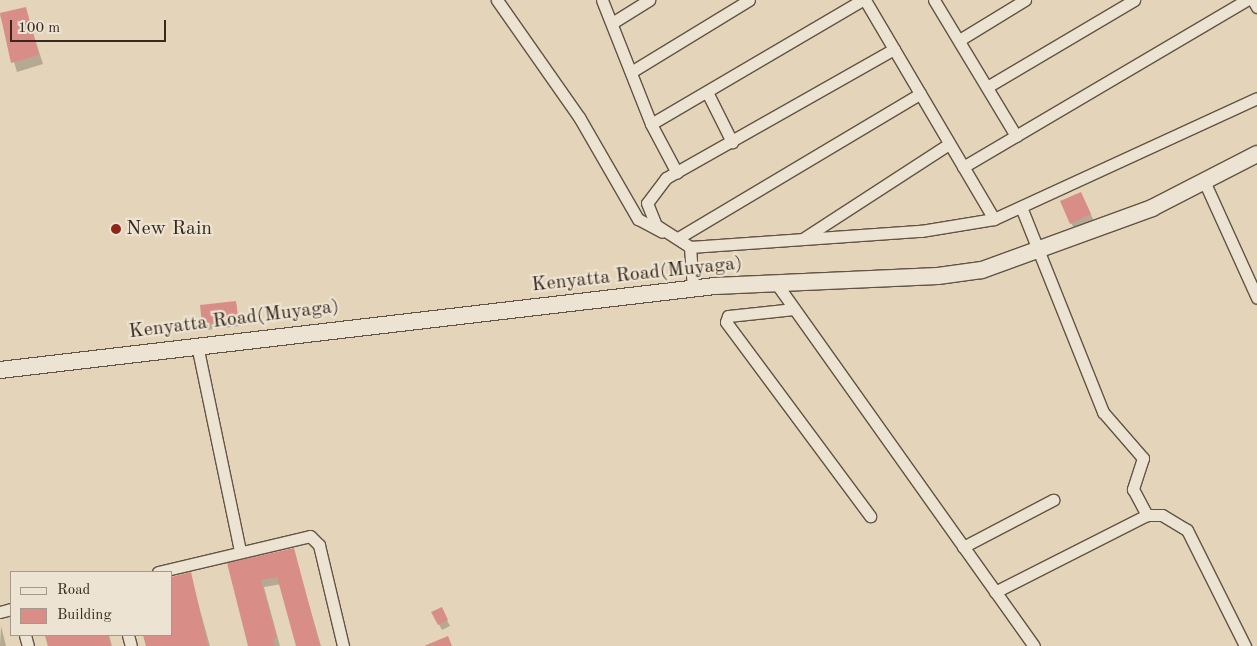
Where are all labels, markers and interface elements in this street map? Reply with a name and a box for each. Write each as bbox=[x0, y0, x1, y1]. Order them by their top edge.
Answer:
scale bar bbox=[12, 10, 169, 42]
text: 100 m bbox=[18, 21, 60, 36]
place label: New Rain bbox=[126, 217, 212, 241]
marker: New Rain bbox=[110, 223, 122, 235]
street label: Kenyatta Road(Muyaga) bbox=[530, 252, 744, 298]
street label: Kenyatta Road(Muyaga) bbox=[127, 295, 341, 345]
legend bbox=[10, 571, 172, 636]
text: Road bbox=[57, 583, 90, 598]
text: Building bbox=[57, 608, 112, 623]

